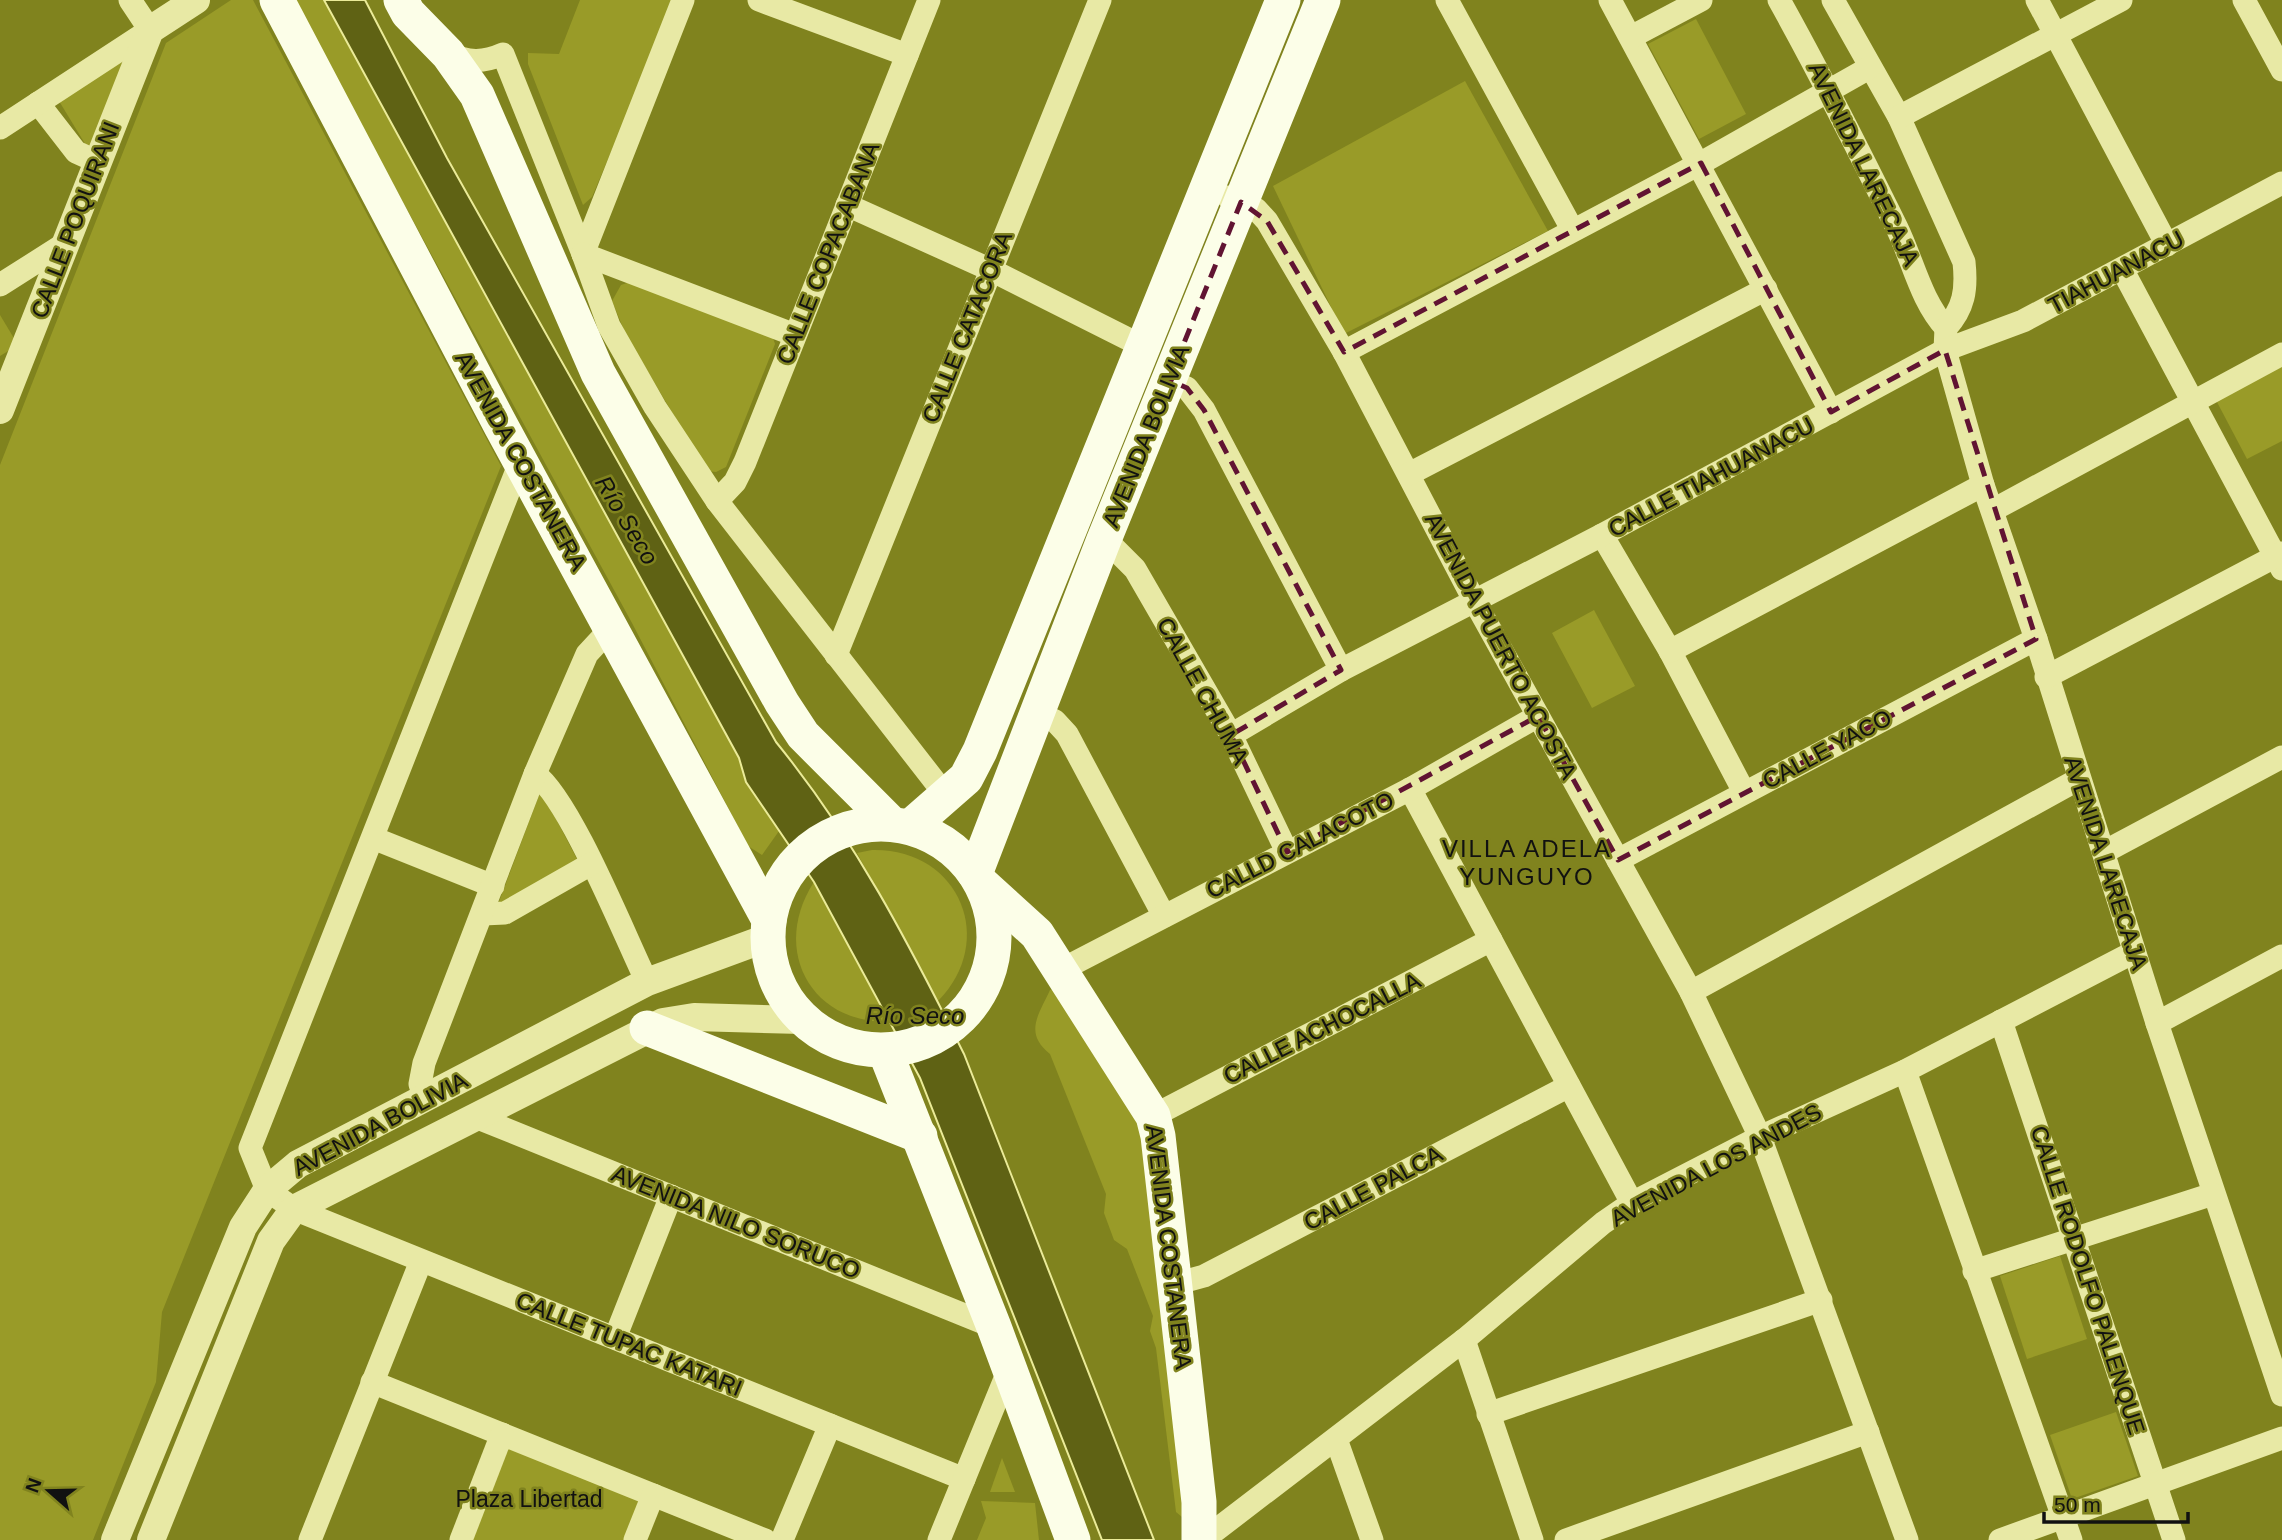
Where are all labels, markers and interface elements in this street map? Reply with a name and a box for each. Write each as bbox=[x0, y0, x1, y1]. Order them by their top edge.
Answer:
street label: AVENIDA LARECAJA bbox=[1803, 58, 1925, 271]
street label: CALLE POQUIRANI bbox=[26, 118, 124, 322]
street label: CALLE COPACABANA bbox=[771, 138, 885, 368]
street label: TIAHUANACU bbox=[2044, 225, 2188, 319]
street label: CALLE CATACORA bbox=[917, 227, 1017, 426]
street label: AVENIDA BOLIVIA bbox=[1098, 341, 1195, 531]
street label: AVENIDA COSTANERA bbox=[450, 347, 592, 575]
street label: CALLE TIAHUANACU bbox=[1604, 412, 1818, 542]
water label: Río Seco bbox=[590, 471, 664, 569]
street label: AVENIDA PUERTO ACOSTA bbox=[1420, 509, 1583, 784]
street label: CALLE CHUMA bbox=[1152, 613, 1254, 769]
street label: CALLE YACO bbox=[1758, 704, 1896, 794]
street label: AVENIDA LARECAJA bbox=[2059, 753, 2153, 974]
street label: CALLD CALACOTO bbox=[1202, 787, 1398, 903]
district label: VILLA ADELA YUNGUYO bbox=[1442, 835, 1612, 890]
street label: CALLE ACHOCALLA bbox=[1219, 967, 1425, 1089]
water label: Río Seco bbox=[866, 1002, 964, 1029]
street label: AVENIDA BOLIVIA bbox=[288, 1067, 472, 1181]
street label: AVENIDA LOS ANDES bbox=[1606, 1098, 1826, 1232]
street label: CALLE RODOLFO PALENQUE bbox=[2026, 1122, 2150, 1438]
street label: AVENIDA COSTANERA bbox=[1141, 1123, 1197, 1371]
street label: CALLE PALCA bbox=[1299, 1140, 1447, 1235]
street label: AVENIDA NILO SORUCO bbox=[608, 1160, 864, 1284]
street label: CALLE TUPAC KATARI bbox=[512, 1287, 746, 1401]
north arrow bbox=[14, 1456, 84, 1526]
text: N bbox=[21, 1475, 46, 1495]
scale bar bbox=[2044, 1480, 2188, 1524]
park label: Plaza Libertad bbox=[455, 1486, 603, 1512]
text: 50 m bbox=[2054, 1493, 2101, 1516]

